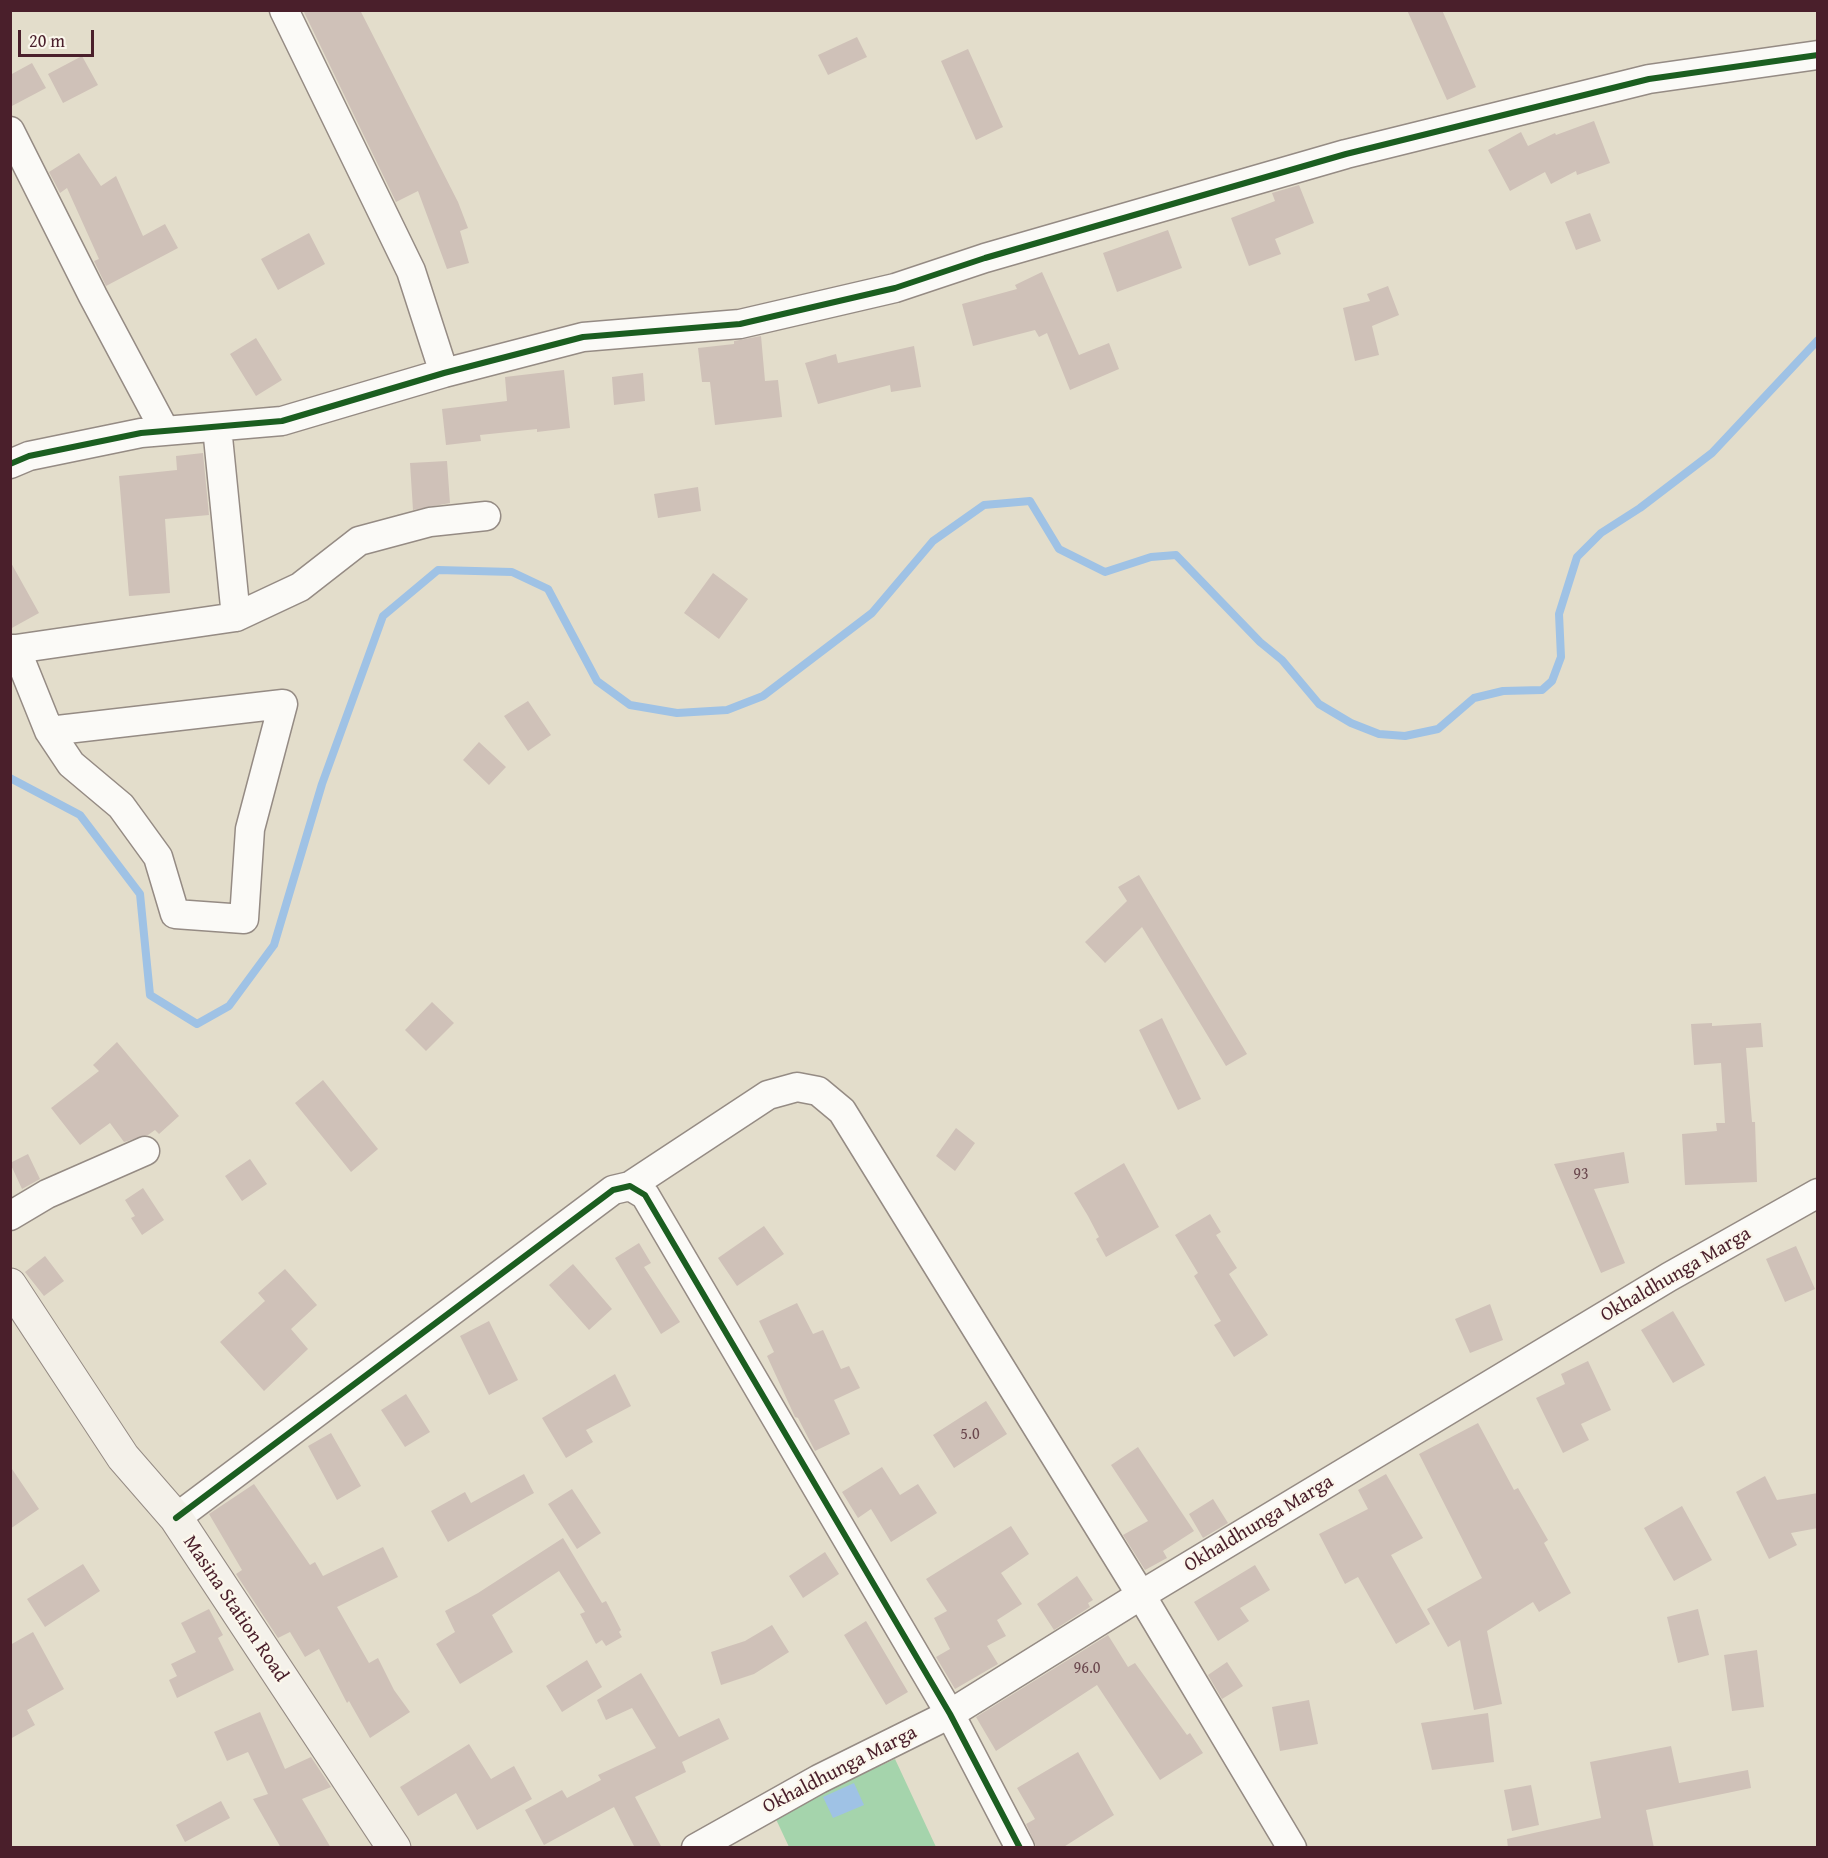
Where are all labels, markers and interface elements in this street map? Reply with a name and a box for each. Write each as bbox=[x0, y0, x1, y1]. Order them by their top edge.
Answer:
scale bar bbox=[21, 18, 98, 56]
text: 20 m bbox=[29, 27, 65, 54]
house number: 93 bbox=[1573, 1165, 1589, 1185]
street label: Okhaldhunga Marga bbox=[1596, 1222, 1756, 1328]
house number: 5.0 bbox=[960, 1425, 980, 1445]
street label: Okhaldhunga Marga bbox=[1180, 1470, 1338, 1578]
street label: Masina Station Road bbox=[177, 1531, 293, 1687]
house number: 96.0 bbox=[1074, 1659, 1100, 1679]
street label: Okhaldhunga Marga bbox=[759, 1721, 921, 1819]

